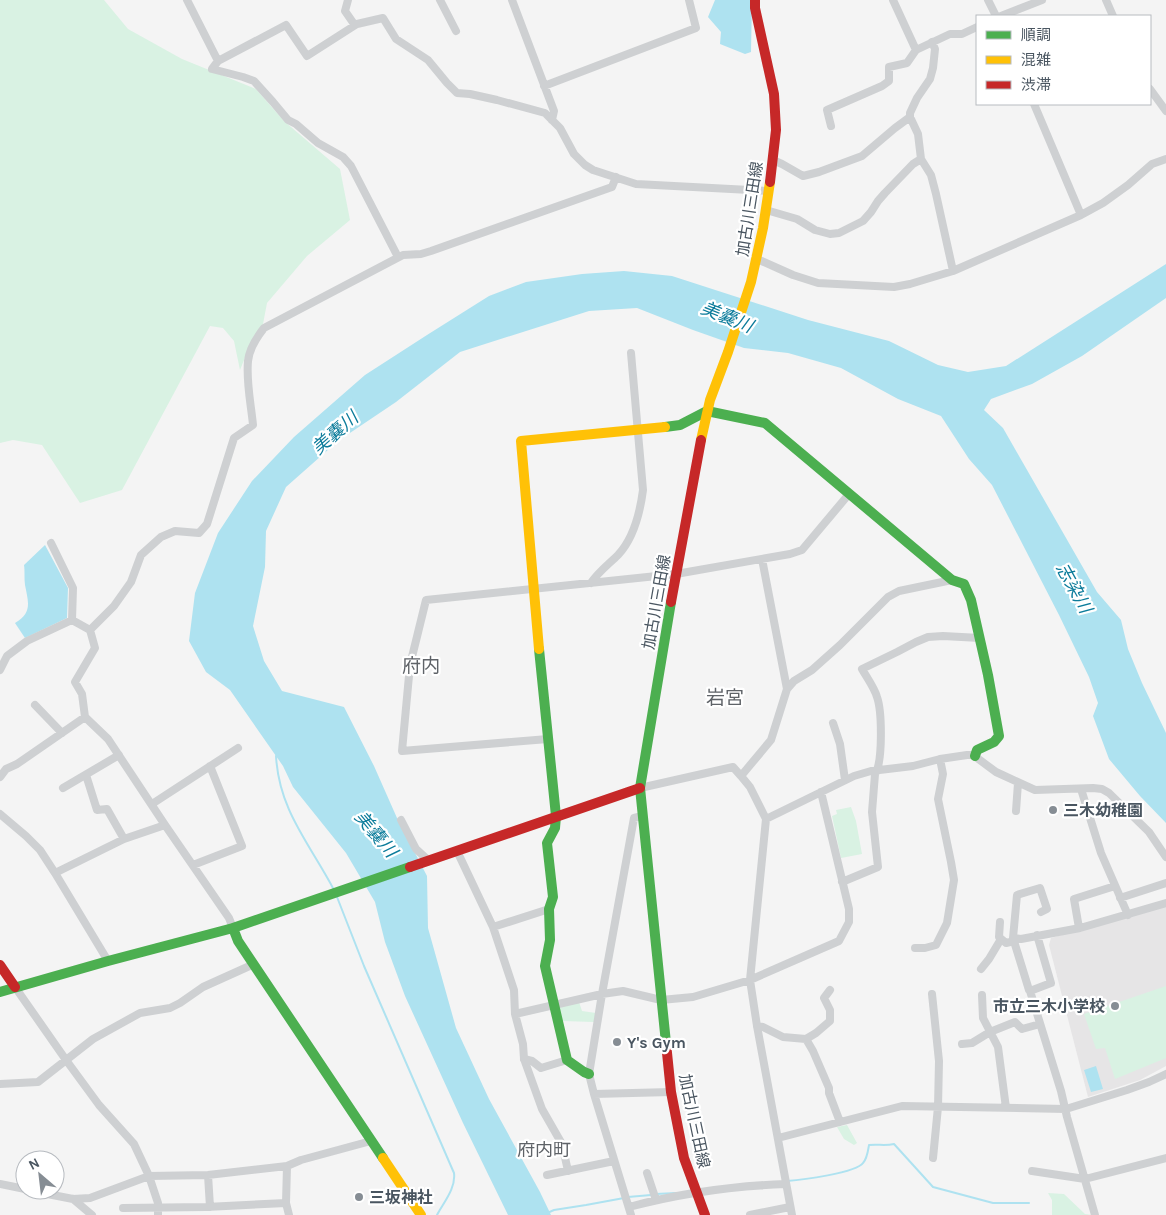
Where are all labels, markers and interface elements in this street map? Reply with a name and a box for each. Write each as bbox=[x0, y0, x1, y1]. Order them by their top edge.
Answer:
legend bbox=[976, 15, 1151, 105]
text: 順調 bbox=[1021, 26, 1051, 44]
text: 混雑 bbox=[1021, 51, 1051, 69]
text: 渋滞 bbox=[1021, 76, 1051, 94]
street label: 加古川三田線 bbox=[733, 160, 766, 258]
water label: 美嚢川 bbox=[698, 297, 758, 338]
water label: 美嚢川 bbox=[307, 406, 364, 459]
street label: 加古川三田線 bbox=[639, 553, 674, 651]
water label: 志染川 bbox=[1051, 559, 1098, 619]
district label: 府内 bbox=[402, 655, 440, 677]
district label: 岩宮 bbox=[706, 687, 744, 709]
place label: 三木幼稚園 bbox=[1063, 801, 1143, 820]
marker: 三木幼稚園 bbox=[1047, 804, 1059, 816]
water label: 美嚢川 bbox=[350, 806, 403, 863]
place label: 市立三木小学校 bbox=[993, 997, 1105, 1016]
marker: 市立三木小学校 bbox=[1109, 1000, 1121, 1012]
place label: Y's Gym bbox=[627, 1033, 686, 1052]
marker: Y's Gym bbox=[611, 1036, 623, 1048]
street label: 加古川三田線 bbox=[675, 1072, 714, 1170]
district label: 府内町 bbox=[517, 1139, 571, 1161]
north arrow bbox=[15, 1150, 65, 1200]
text: N bbox=[26, 1154, 43, 1174]
place label: 三坂神社 bbox=[369, 1188, 433, 1207]
marker: 三坂神社 bbox=[353, 1191, 365, 1203]

